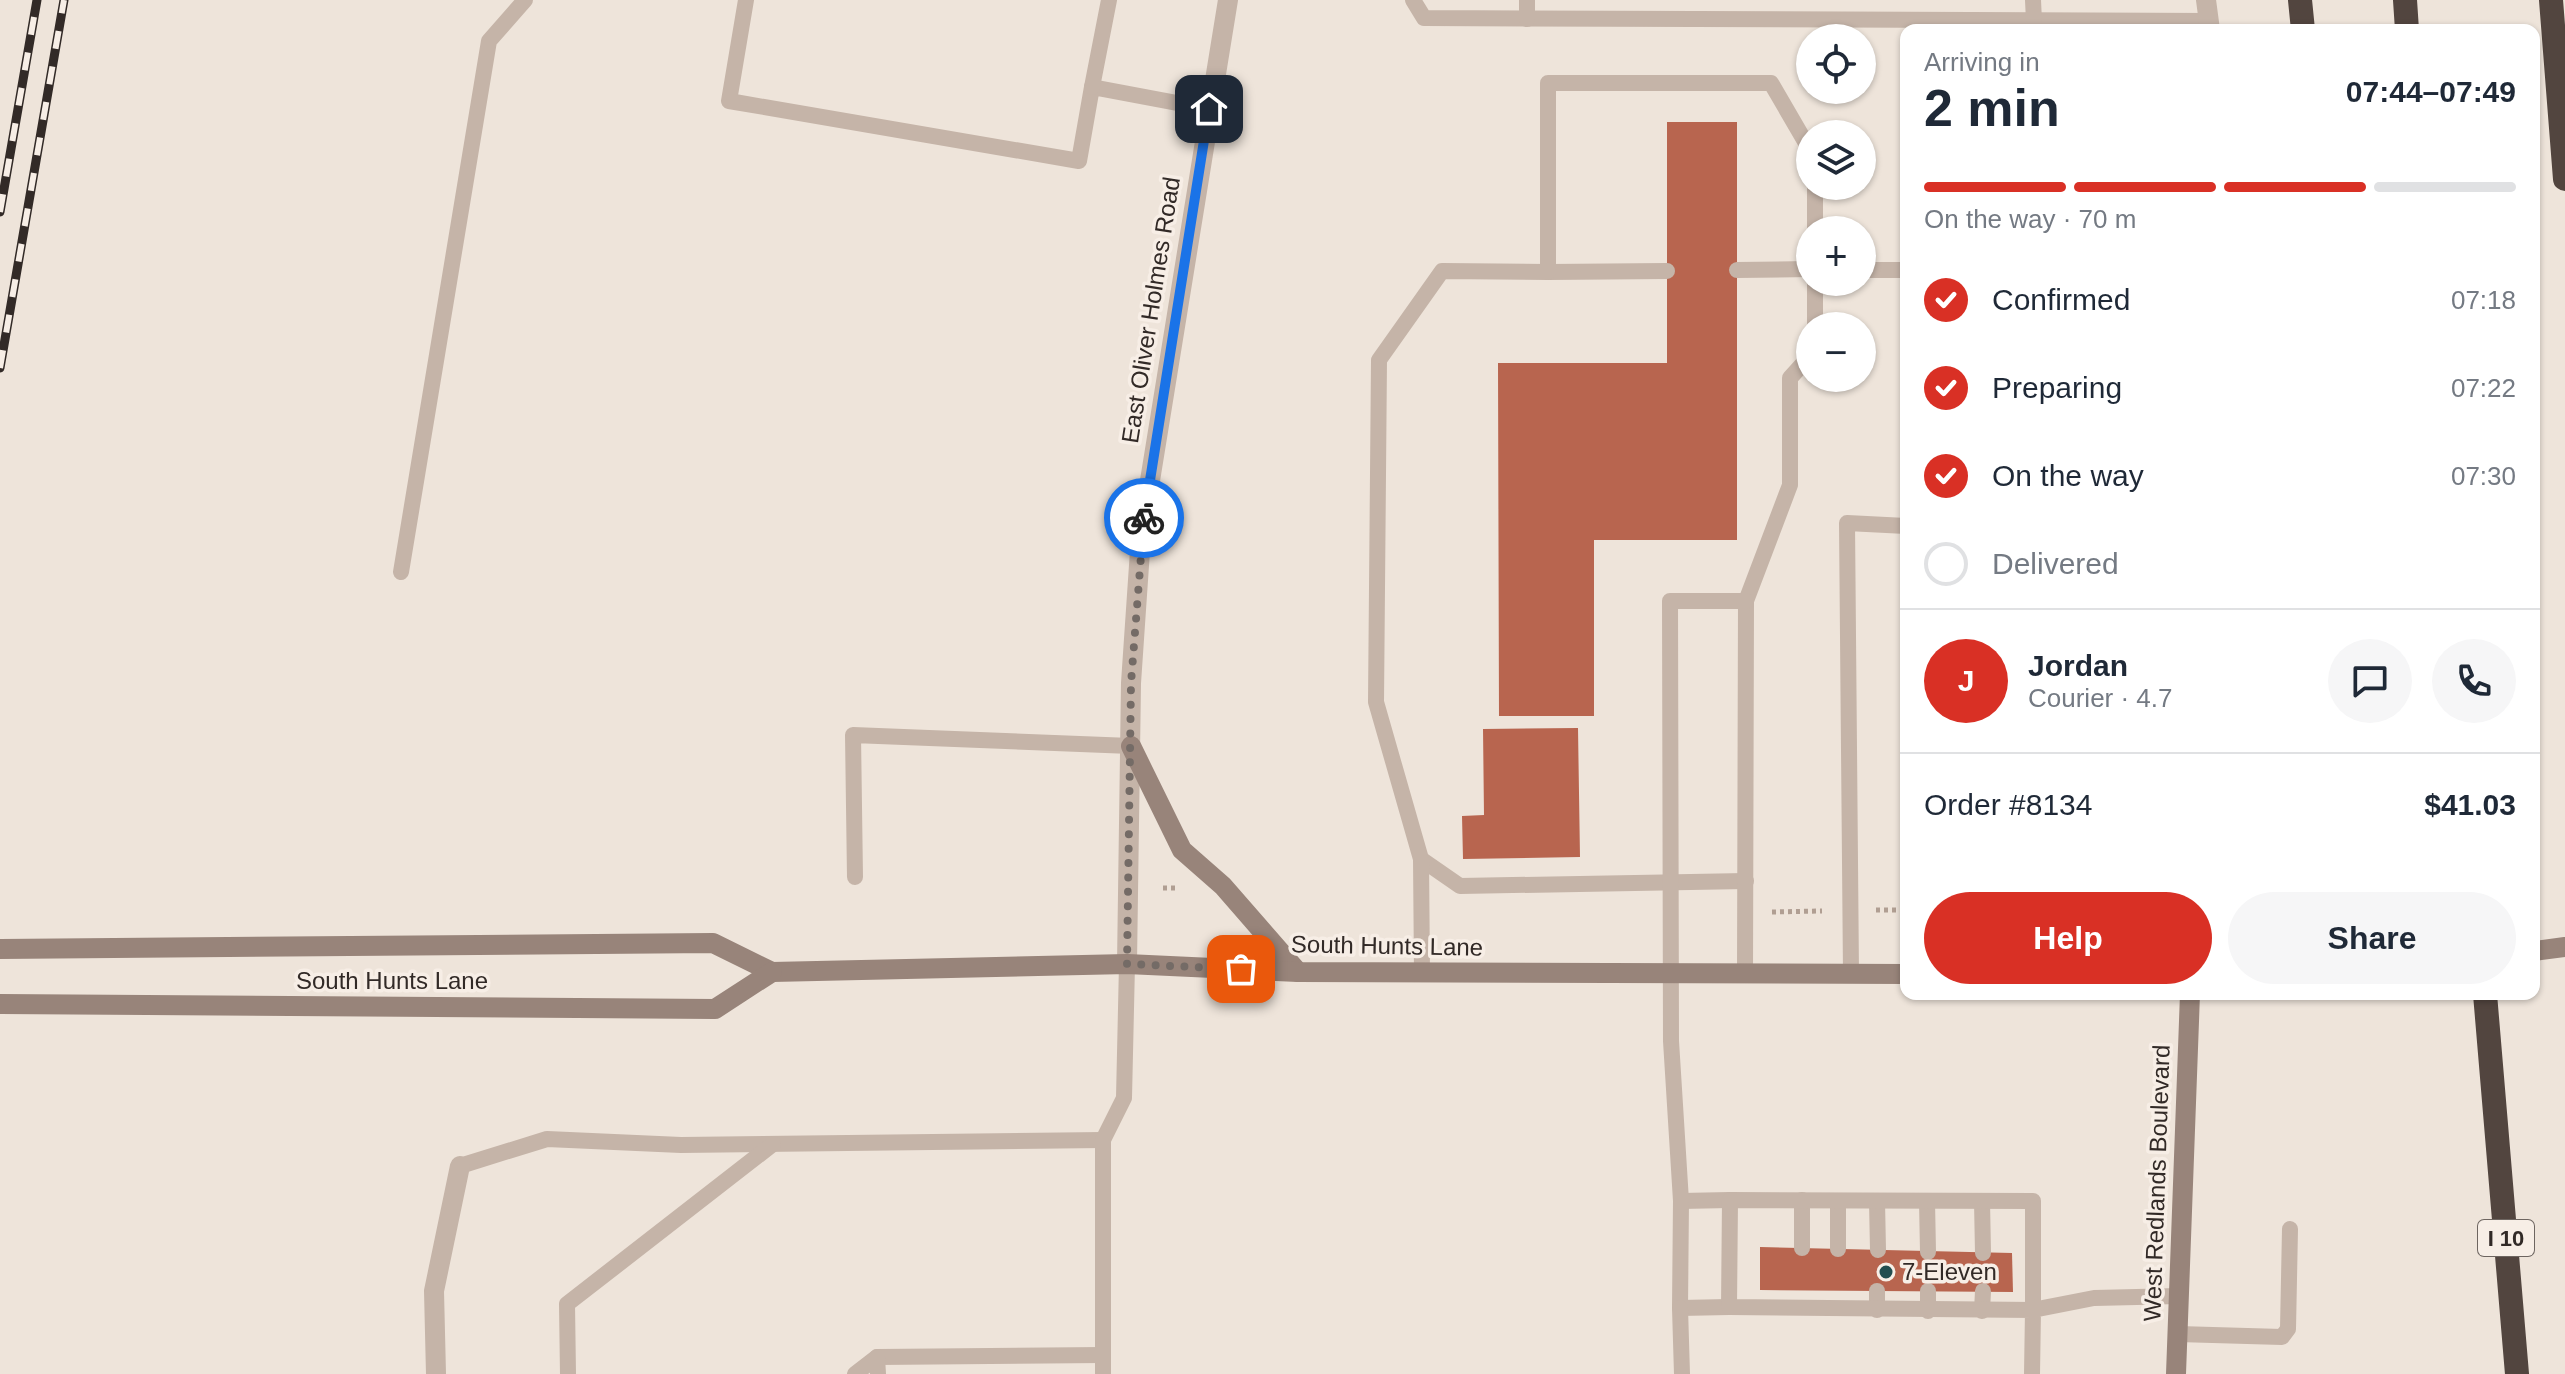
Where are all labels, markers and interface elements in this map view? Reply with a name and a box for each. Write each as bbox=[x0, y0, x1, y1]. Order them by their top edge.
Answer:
map controls bbox=[1796, 24, 1876, 392]
button: locate bbox=[1796, 24, 1876, 104]
text: Arriving in bbox=[1924, 47, 2040, 77]
pin bbox=[1175, 75, 1243, 143]
text: 07:44–07:49 bbox=[2346, 75, 2516, 108]
text: 2 min bbox=[1924, 79, 2060, 137]
icon: home bbox=[1187, 87, 1231, 131]
button: layers bbox=[1796, 120, 1876, 200]
street label: East Oliver Holmes Road bbox=[1116, 175, 1185, 445]
text: On the way · 70 m bbox=[1924, 204, 2136, 234]
button: + bbox=[1796, 216, 1876, 296]
icon: check bbox=[1924, 278, 1968, 322]
text: Confirmed bbox=[1992, 283, 2130, 316]
text: 07:18 bbox=[2451, 285, 2516, 315]
button: − bbox=[1796, 312, 1876, 392]
icon: check bbox=[1924, 366, 1968, 410]
text: Preparing bbox=[1992, 371, 2122, 404]
text: 07:22 bbox=[2451, 373, 2516, 403]
icon: check bbox=[1924, 454, 1968, 498]
text: On the way bbox=[1992, 459, 2144, 492]
text: 07:30 bbox=[2451, 461, 2516, 491]
courier bbox=[1104, 478, 1184, 558]
icon: bike bbox=[1122, 496, 1166, 540]
text: Delivered bbox=[1992, 547, 2119, 580]
button: chat bbox=[2328, 639, 2412, 723]
button: phone bbox=[2432, 639, 2516, 723]
text: Jordan bbox=[2028, 649, 2128, 682]
text: J bbox=[1958, 664, 1974, 697]
text: Courier · 4.7 bbox=[2028, 683, 2173, 713]
text: Order #8134 bbox=[1924, 788, 2092, 821]
text: $41.03 bbox=[2424, 788, 2516, 821]
button: Help bbox=[1924, 892, 2212, 984]
button: Share bbox=[2228, 892, 2516, 984]
street label: South Hunts Lane bbox=[1291, 930, 1483, 961]
pin bbox=[1207, 935, 1275, 1003]
icon: bag bbox=[1219, 947, 1263, 991]
street label: South Hunts Lane bbox=[296, 967, 488, 994]
street label: West Redlands Boulevard bbox=[2138, 1044, 2175, 1322]
road number: I 10 bbox=[2478, 1220, 2534, 1256]
place label: 7-Eleven bbox=[1902, 1258, 1997, 1285]
marker: 7-Eleven bbox=[1877, 1263, 1895, 1281]

